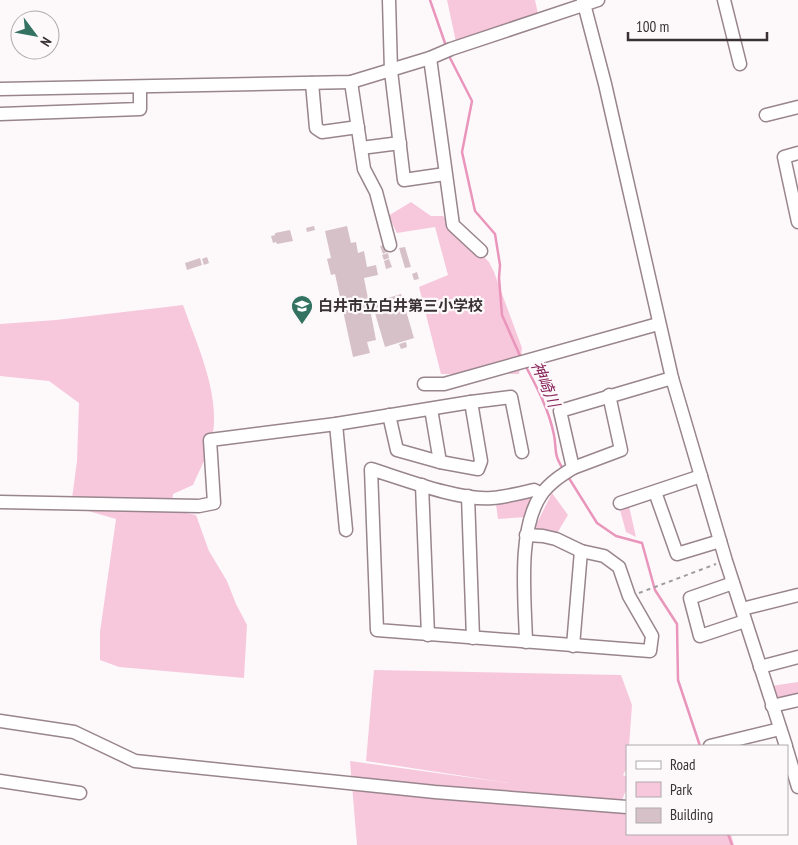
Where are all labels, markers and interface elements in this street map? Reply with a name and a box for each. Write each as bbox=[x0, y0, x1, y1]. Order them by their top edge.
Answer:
north arrow bbox=[10, 10, 60, 60]
scale bar bbox=[628, 10, 767, 42]
text: 100 m bbox=[636, 17, 669, 36]
text: N bbox=[36, 34, 56, 50]
school or university icon: 白井市立白井第三小学校 bbox=[290, 294, 314, 325]
place label: 白井市立白井第三小学校 bbox=[318, 296, 483, 315]
water label: 神崎川 bbox=[527, 358, 565, 412]
legend bbox=[626, 745, 788, 835]
text: Road bbox=[670, 755, 696, 774]
text: Park bbox=[670, 780, 692, 799]
text: Building bbox=[670, 805, 713, 824]

